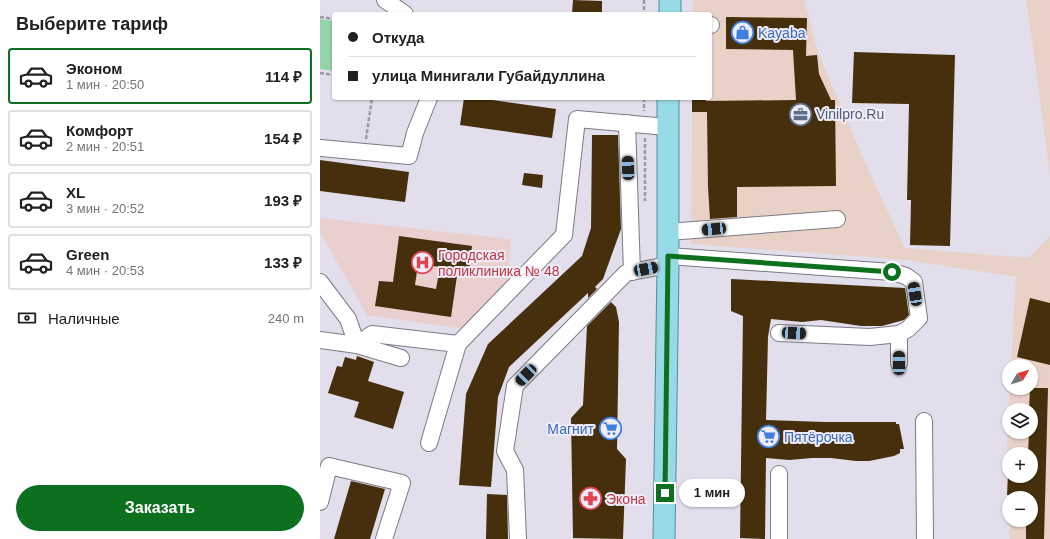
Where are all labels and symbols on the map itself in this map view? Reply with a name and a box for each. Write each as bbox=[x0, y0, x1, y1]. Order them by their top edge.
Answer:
shop icon: Kayaba bbox=[729, 20, 755, 46]
place label: Kayaba bbox=[758, 25, 806, 41]
office icon: Vinilpro.Ru bbox=[787, 101, 813, 127]
place label: Vinilpro.Ru bbox=[816, 106, 884, 122]
car bbox=[622, 156, 634, 180]
car bbox=[702, 222, 726, 236]
place label: Городская поликлиника № 48 bbox=[438, 247, 560, 279]
hospital icon: Городская поликлиника № 48 bbox=[410, 250, 436, 276]
car bbox=[633, 261, 659, 277]
route start bbox=[883, 263, 901, 281]
car bbox=[907, 281, 923, 307]
car bbox=[782, 326, 806, 340]
car bbox=[893, 351, 905, 375]
north arrow bbox=[1002, 359, 1038, 395]
car bbox=[513, 362, 539, 388]
supermarket icon: Магнит bbox=[597, 416, 623, 442]
place label: Магнит bbox=[547, 421, 595, 437]
supermarket icon: Пятёрочка bbox=[756, 424, 782, 450]
place label: Пятёрочка bbox=[784, 429, 853, 445]
callout: 1 мин bbox=[679, 479, 745, 507]
route end bbox=[656, 484, 674, 502]
pharmacy icon: Экона bbox=[578, 486, 604, 512]
place label: Экона bbox=[606, 491, 646, 507]

